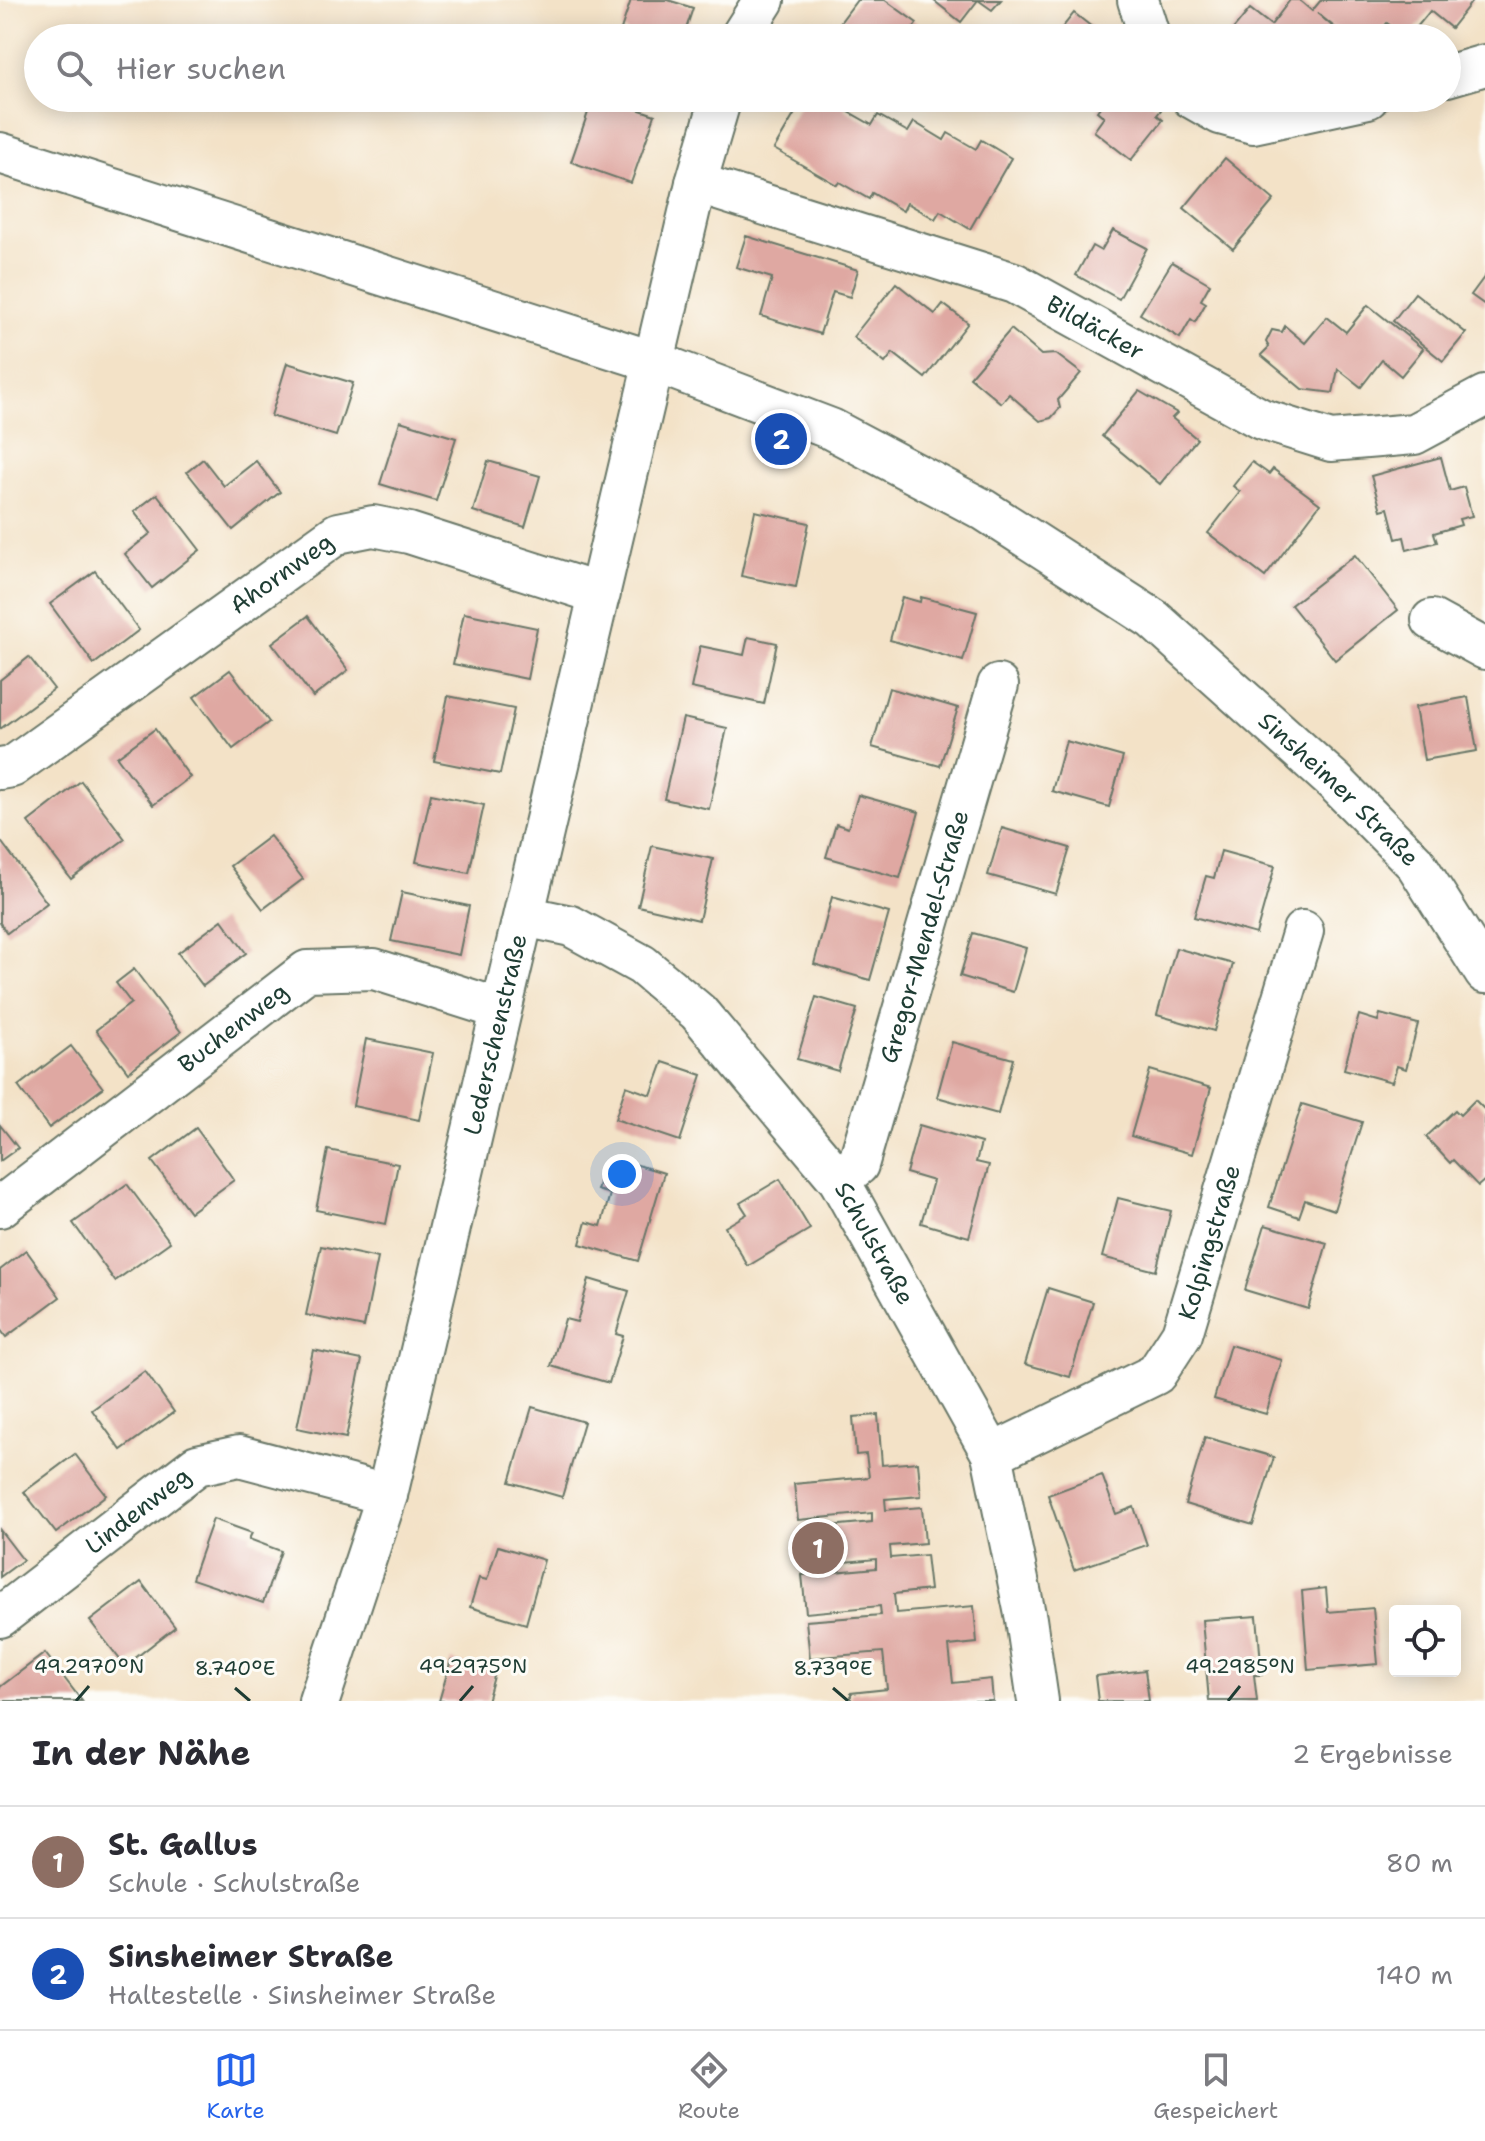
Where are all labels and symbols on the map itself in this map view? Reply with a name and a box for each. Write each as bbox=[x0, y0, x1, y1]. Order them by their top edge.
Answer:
street label: Bildäcker bbox=[1041, 288, 1150, 367]
pin: 2 bbox=[755, 409, 807, 469]
street label: Ahornweg bbox=[224, 526, 340, 621]
street label: Sinsheimer Straße bbox=[1251, 705, 1426, 874]
street label: Gregor-Mendel-Straße bbox=[873, 807, 977, 1067]
street label: Lederschenstraße bbox=[456, 931, 535, 1138]
street label: Buchenweg bbox=[172, 975, 295, 1080]
your location bbox=[602, 1154, 642, 1194]
street label: Kolpingstraße bbox=[1171, 1161, 1248, 1324]
street label: Schulstraße bbox=[827, 1176, 922, 1311]
street label: Lindenweg bbox=[78, 1460, 197, 1562]
pin: 1 bbox=[792, 1518, 844, 1578]
text: 49.2970°N bbox=[34, 1653, 144, 1679]
text: 49.2975°N bbox=[419, 1653, 527, 1679]
text: 49.2985°N bbox=[1185, 1653, 1295, 1679]
text: 8.740°E bbox=[195, 1655, 275, 1681]
text: 8.739°E bbox=[794, 1655, 872, 1681]

